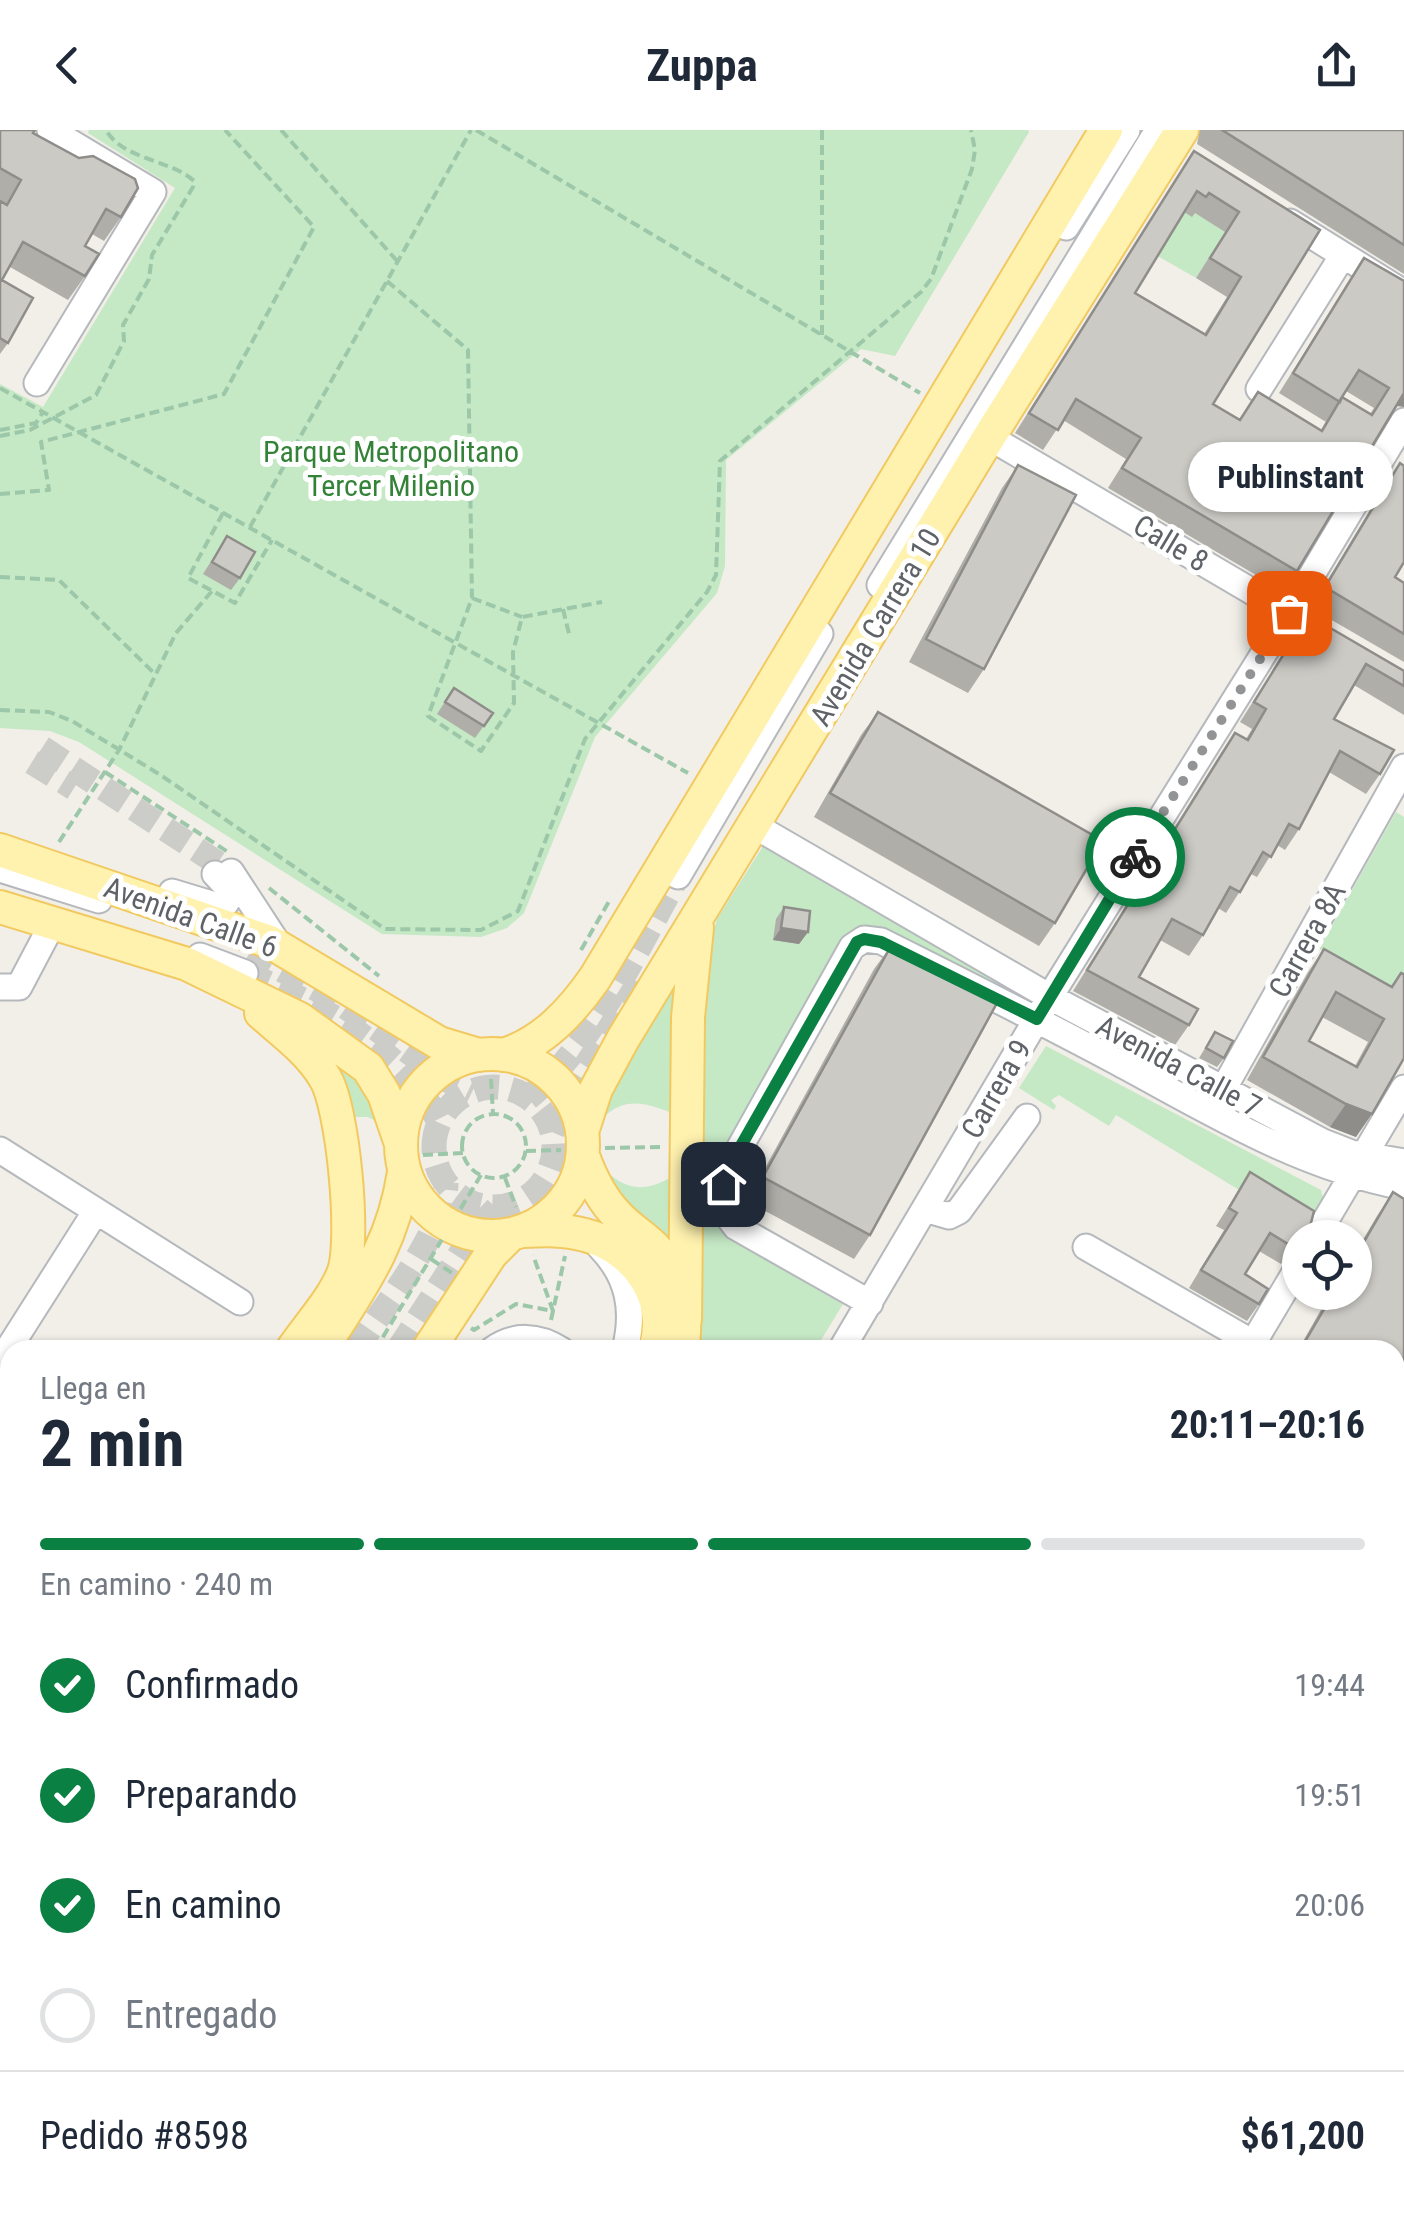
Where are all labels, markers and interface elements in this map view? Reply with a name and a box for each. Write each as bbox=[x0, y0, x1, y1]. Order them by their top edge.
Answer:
icon: back bbox=[40, 38, 95, 93]
icon: share bbox=[1309, 38, 1364, 93]
text: Zuppa bbox=[646, 39, 758, 92]
park label: Parque Metropolitano Tercer Milenio bbox=[263, 434, 519, 503]
callout: Publinstant bbox=[1186, 443, 1392, 513]
text: Publinstant bbox=[1217, 458, 1364, 496]
street label: Calle 8 bbox=[1127, 507, 1215, 579]
street label: Avenida Carrera 10 bbox=[802, 522, 948, 732]
pin bbox=[1247, 571, 1332, 656]
icon: bag bbox=[1262, 586, 1317, 641]
courier bbox=[1085, 807, 1185, 907]
icon: bike bbox=[1108, 830, 1163, 885]
street label: Avenida Calle 6 bbox=[100, 869, 282, 965]
street label: Carrera 8A bbox=[1261, 877, 1353, 1003]
street label: Avenida Calle 7 bbox=[1091, 1008, 1267, 1124]
street label: Carrera 9 bbox=[954, 1033, 1038, 1145]
pin bbox=[681, 1142, 766, 1227]
icon: home bbox=[696, 1157, 751, 1212]
map controls bbox=[1282, 1220, 1372, 1310]
button: locate bbox=[1282, 1220, 1372, 1310]
text: Llega en bbox=[40, 1369, 147, 1407]
text: 20:11–20:16 bbox=[1170, 1403, 1365, 1447]
text: 2 min bbox=[40, 1406, 184, 1482]
text: En camino · 240 m bbox=[40, 1565, 273, 1603]
icon: check bbox=[40, 1658, 95, 1713]
text: Confirmado bbox=[125, 1663, 299, 1707]
text: 19:44 bbox=[1294, 1666, 1365, 1704]
icon: check bbox=[40, 1768, 95, 1823]
text: Preparando bbox=[125, 1773, 297, 1817]
text: 19:51 bbox=[1294, 1776, 1365, 1814]
icon: check bbox=[40, 1878, 95, 1933]
text: En camino bbox=[125, 1883, 282, 1927]
text: 20:06 bbox=[1294, 1886, 1365, 1924]
text: Entregado bbox=[125, 1993, 277, 2037]
text: Pedido #8598 bbox=[40, 2114, 249, 2158]
text: $61,200 bbox=[1240, 2114, 1365, 2158]

